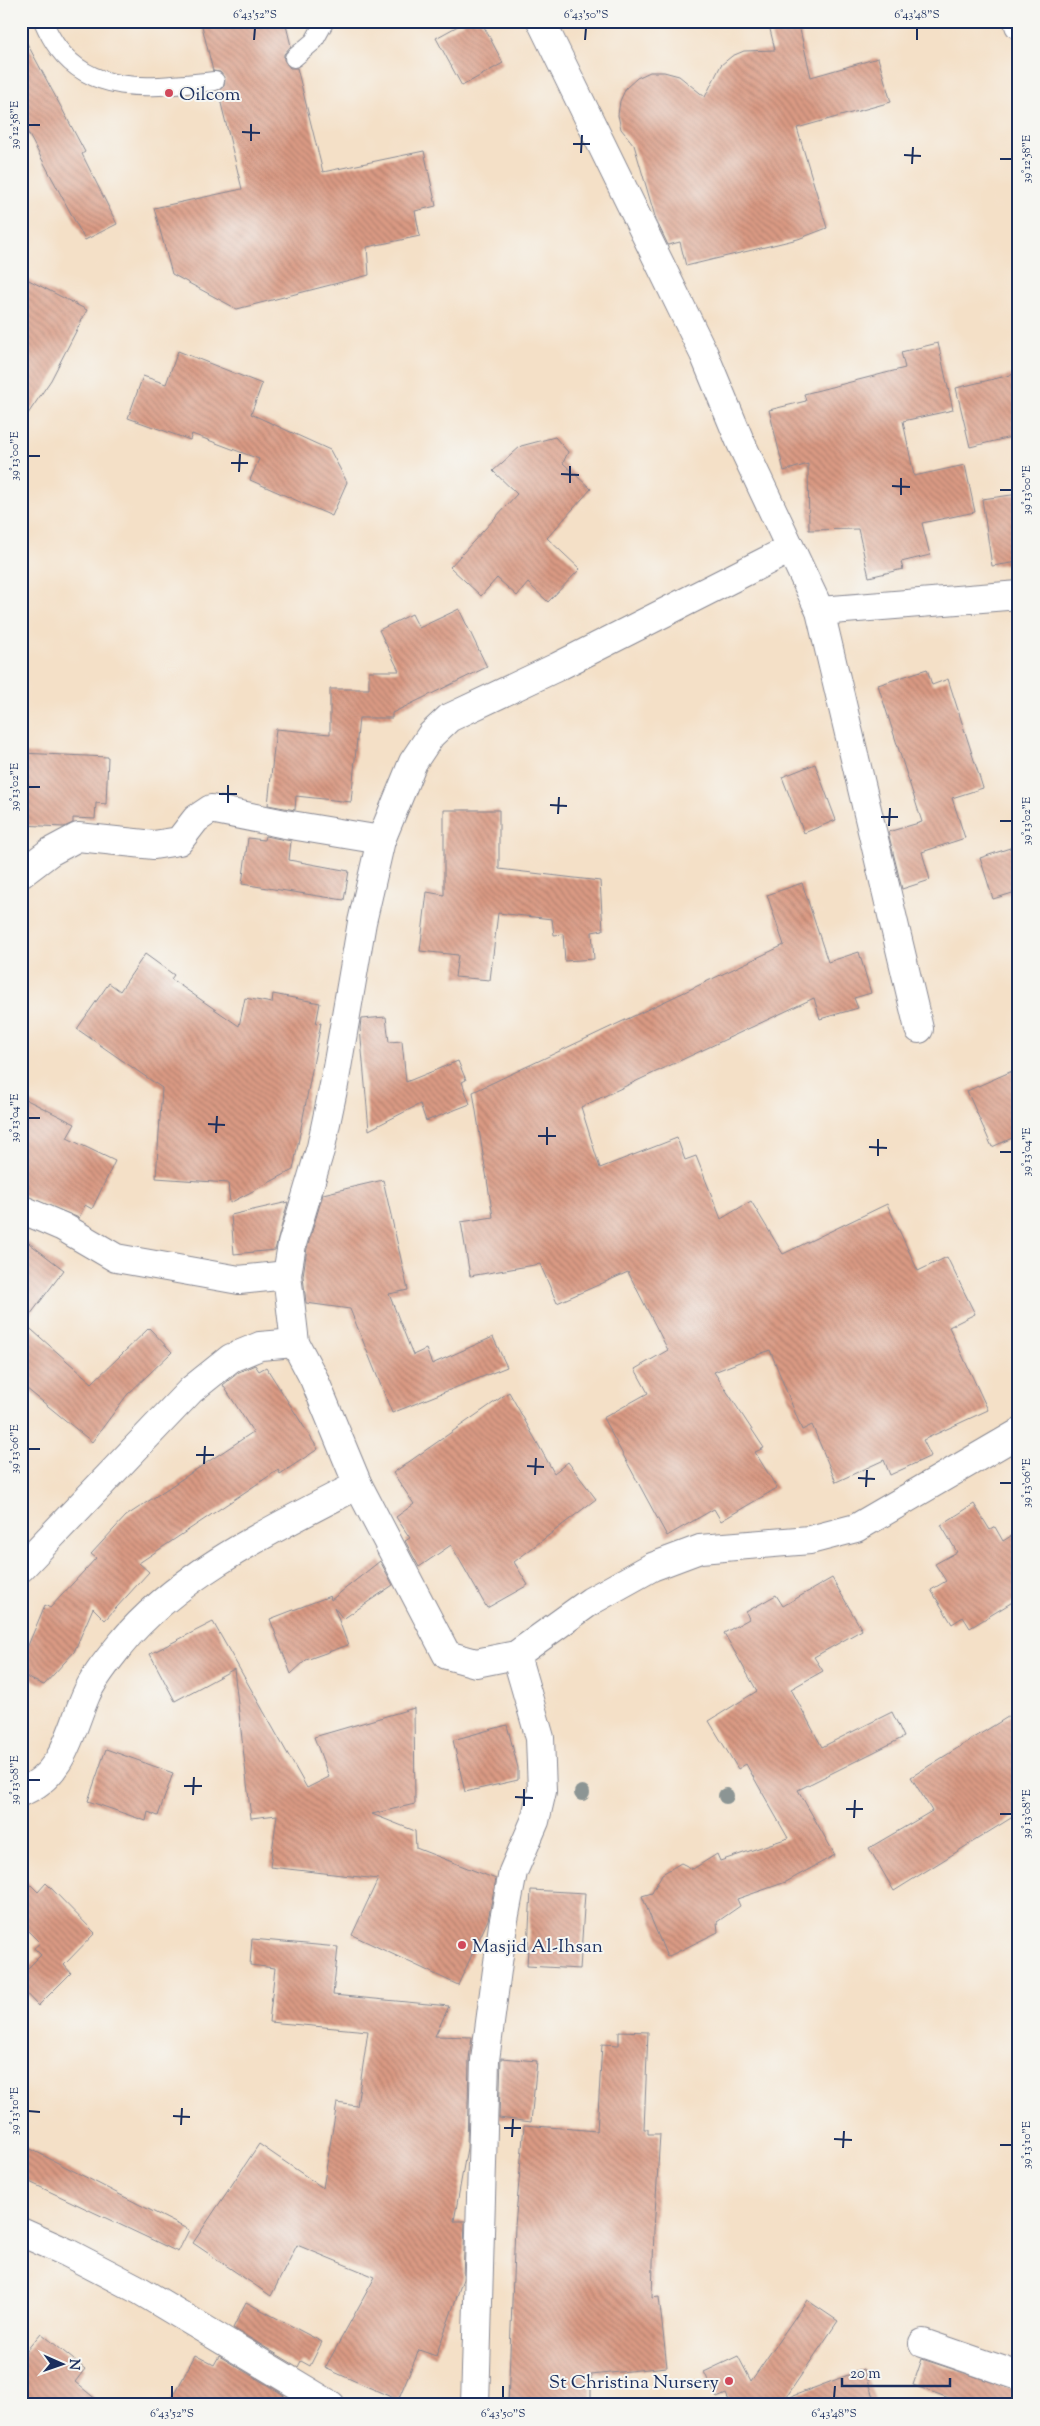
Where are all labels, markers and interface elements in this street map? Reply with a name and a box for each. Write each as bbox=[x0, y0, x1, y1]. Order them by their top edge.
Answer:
text: 6°43'52"S bbox=[233, 6, 277, 24]
text: 6°43'50"S bbox=[564, 6, 608, 24]
text: 6°43'48"S bbox=[894, 6, 940, 24]
place label: Oilcom bbox=[179, 82, 241, 109]
marker: Oilcom bbox=[163, 87, 175, 99]
text: 39°12'58"E bbox=[6, 100, 24, 149]
text: 39°12'58"E bbox=[1018, 134, 1036, 183]
text: 39°13'00"E bbox=[6, 431, 24, 481]
text: 39°13'00"E bbox=[1018, 465, 1036, 515]
text: 39°13'02"E bbox=[6, 762, 24, 811]
text: 39°13'02"E bbox=[1018, 796, 1036, 845]
text: 39°13'04"E bbox=[6, 1093, 24, 1142]
text: 39°13'04"E bbox=[1018, 1127, 1036, 1176]
text: 39°13'06"E bbox=[6, 1424, 24, 1474]
text: 39°13'06"E bbox=[1018, 1458, 1036, 1508]
text: 39°13'08"E bbox=[6, 1755, 24, 1805]
text: 39°13'08"E bbox=[1018, 1789, 1036, 1839]
place label: Masjid Al-Ihsan bbox=[472, 1934, 603, 1961]
marker: Masjid Al-Ihsan bbox=[456, 1939, 468, 1951]
text: 39°13'10"E bbox=[6, 2086, 24, 2135]
text: 39°13'10"E bbox=[1018, 2120, 1036, 2169]
north arrow bbox=[38, 2338, 88, 2388]
scale bar bbox=[842, 2356, 950, 2388]
text: N bbox=[63, 2358, 83, 2370]
text: 20 m bbox=[850, 2364, 881, 2385]
place label: St Christina Nursery bbox=[549, 2370, 720, 2397]
marker: St Christina Nursery bbox=[723, 2375, 735, 2387]
text: 6°43'52"S bbox=[150, 2405, 194, 2423]
text: 6°43'50"S bbox=[481, 2405, 525, 2423]
text: 6°43'48"S bbox=[811, 2405, 857, 2423]

